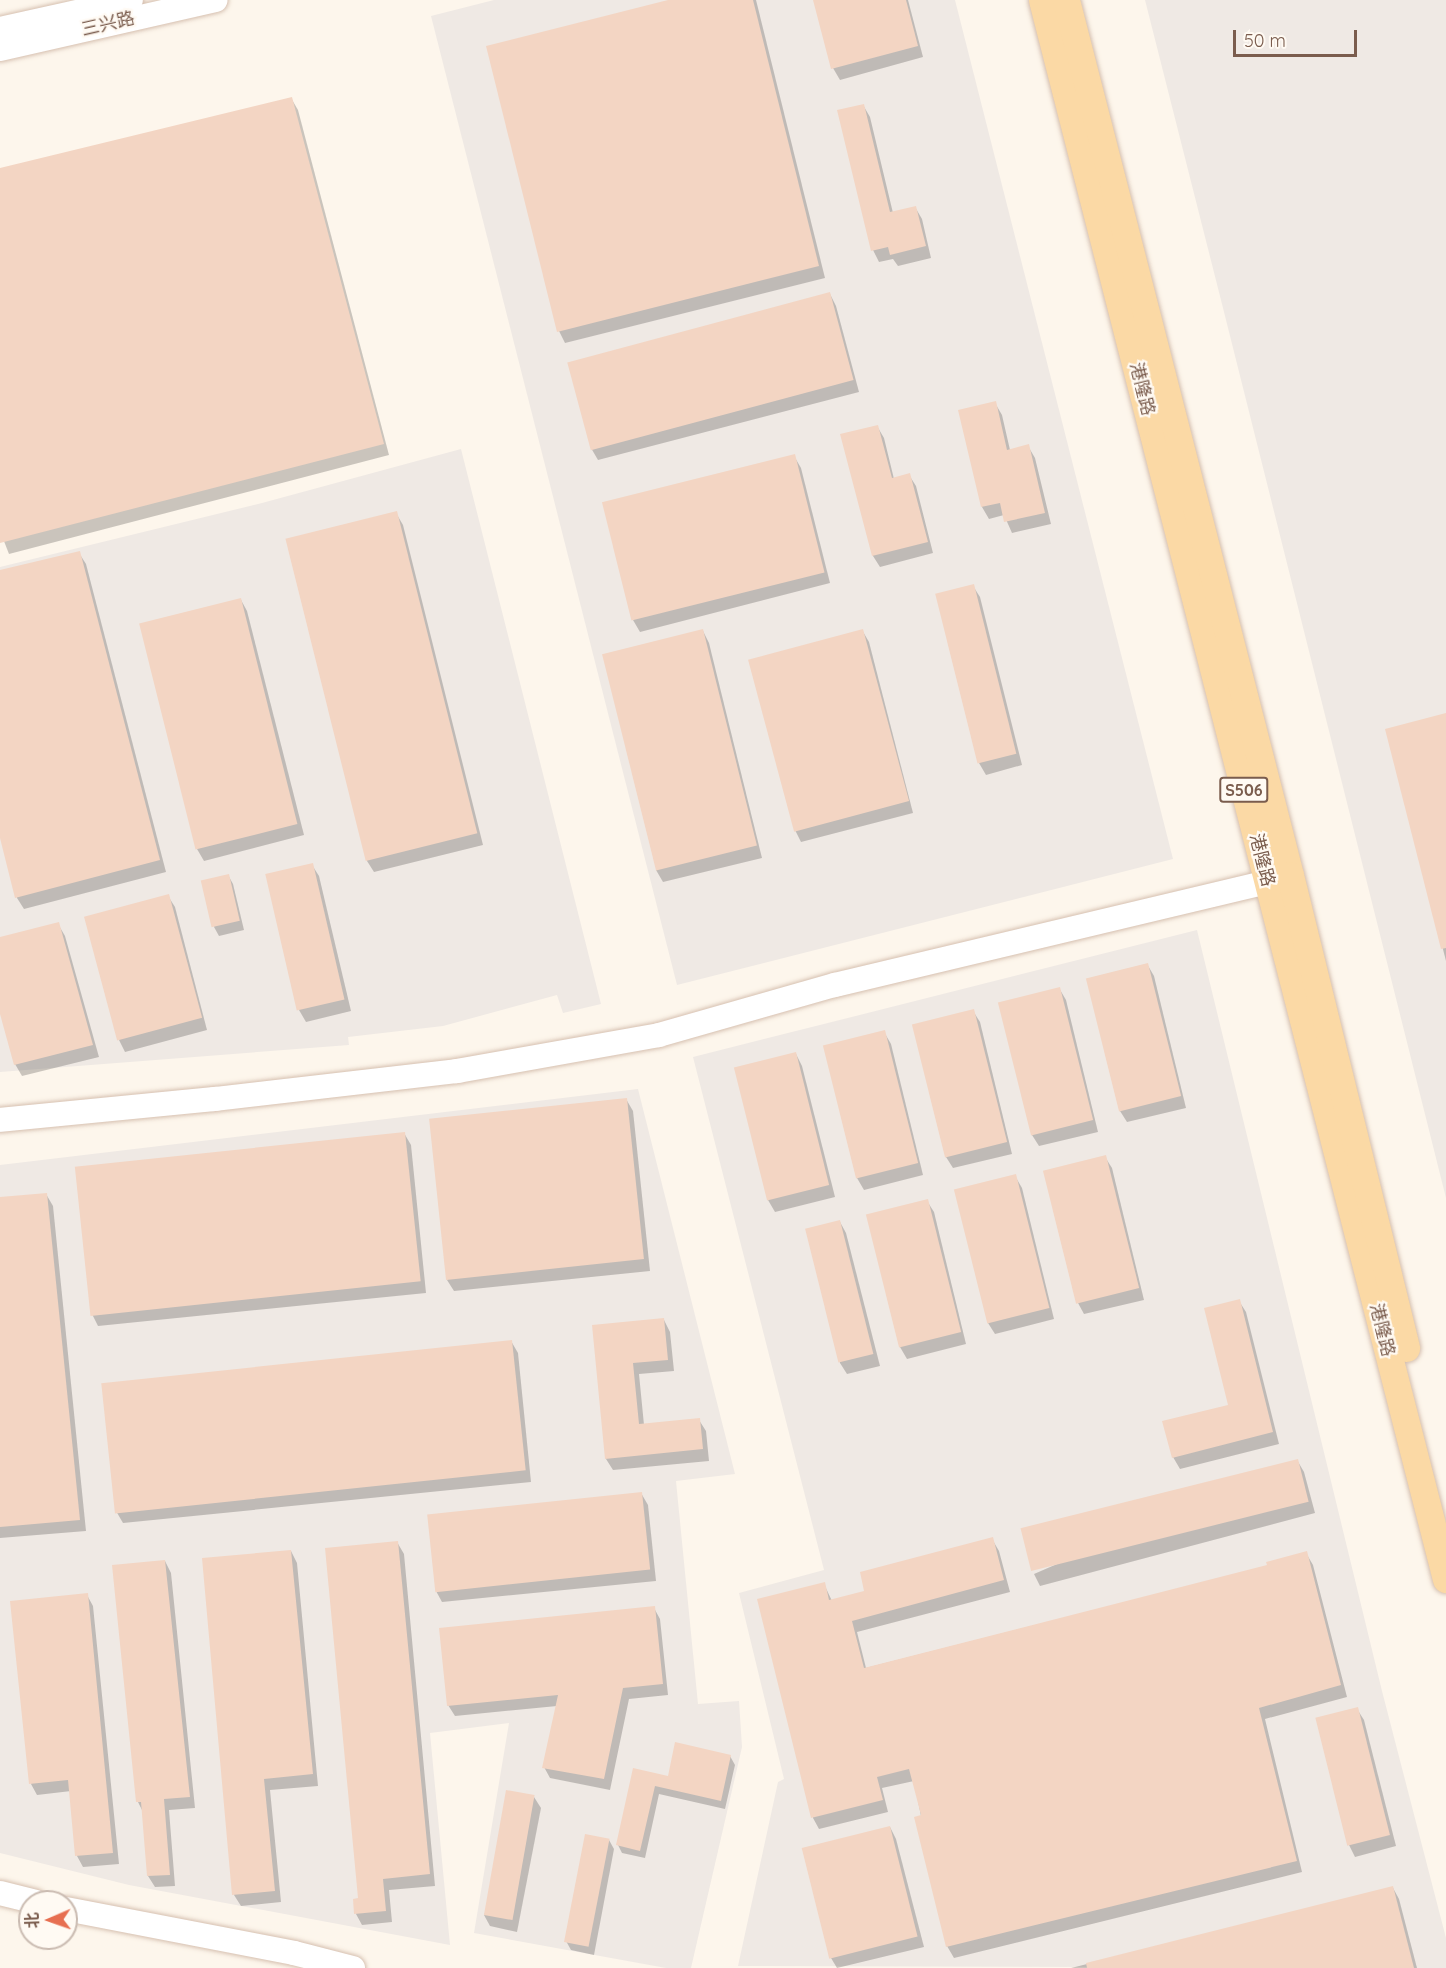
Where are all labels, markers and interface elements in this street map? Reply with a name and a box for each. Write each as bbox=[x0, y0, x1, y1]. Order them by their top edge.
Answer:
street label: 三兴路 bbox=[79, 7, 137, 41]
scale bar bbox=[1236, 18, 1360, 56]
text: 50 m bbox=[1244, 29, 1286, 52]
street label: 港隆路 bbox=[1125, 360, 1159, 418]
road number: S506 bbox=[1218, 777, 1270, 803]
street label: 港隆路 bbox=[1245, 831, 1279, 889]
street label: 港隆路 bbox=[1365, 1301, 1399, 1359]
north arrow bbox=[18, 1890, 78, 1950]
text: 北 bbox=[22, 1912, 42, 1929]

